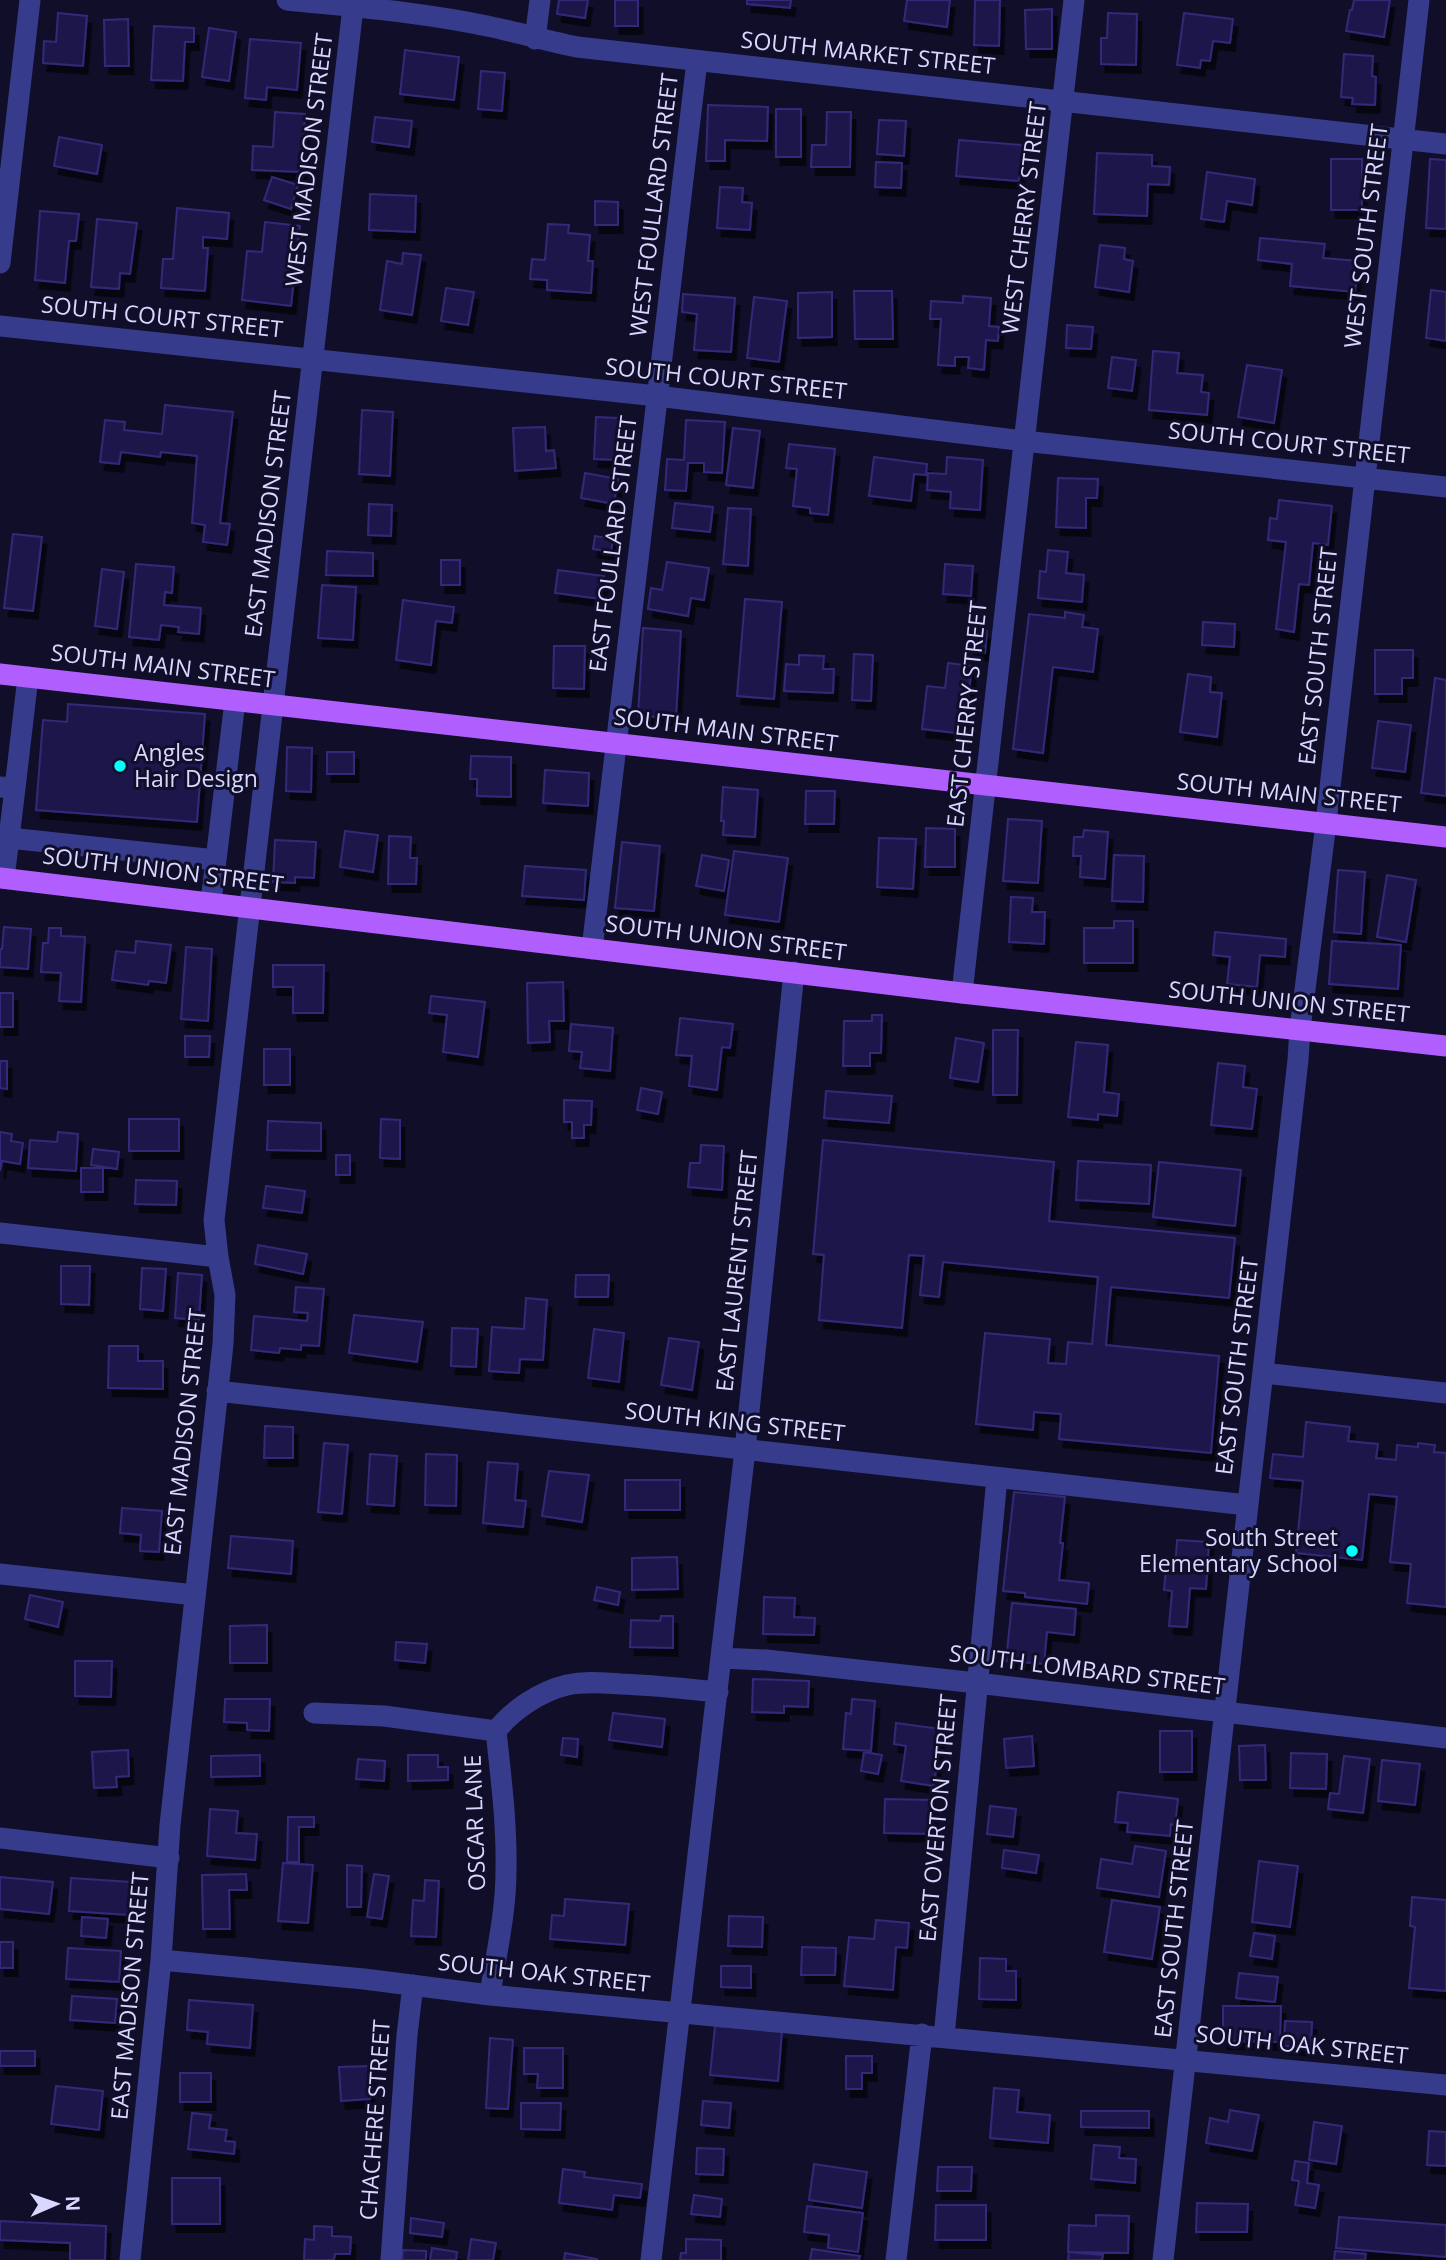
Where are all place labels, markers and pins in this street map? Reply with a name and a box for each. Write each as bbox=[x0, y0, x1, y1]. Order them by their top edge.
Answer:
place label: Angles Hair Design bbox=[134, 736, 258, 794]
marker: Angles Hair Design bbox=[112, 758, 128, 774]
place label: South Street Elementary School bbox=[1139, 1521, 1338, 1579]
marker: South Street Elementary School bbox=[1344, 1543, 1360, 1559]

